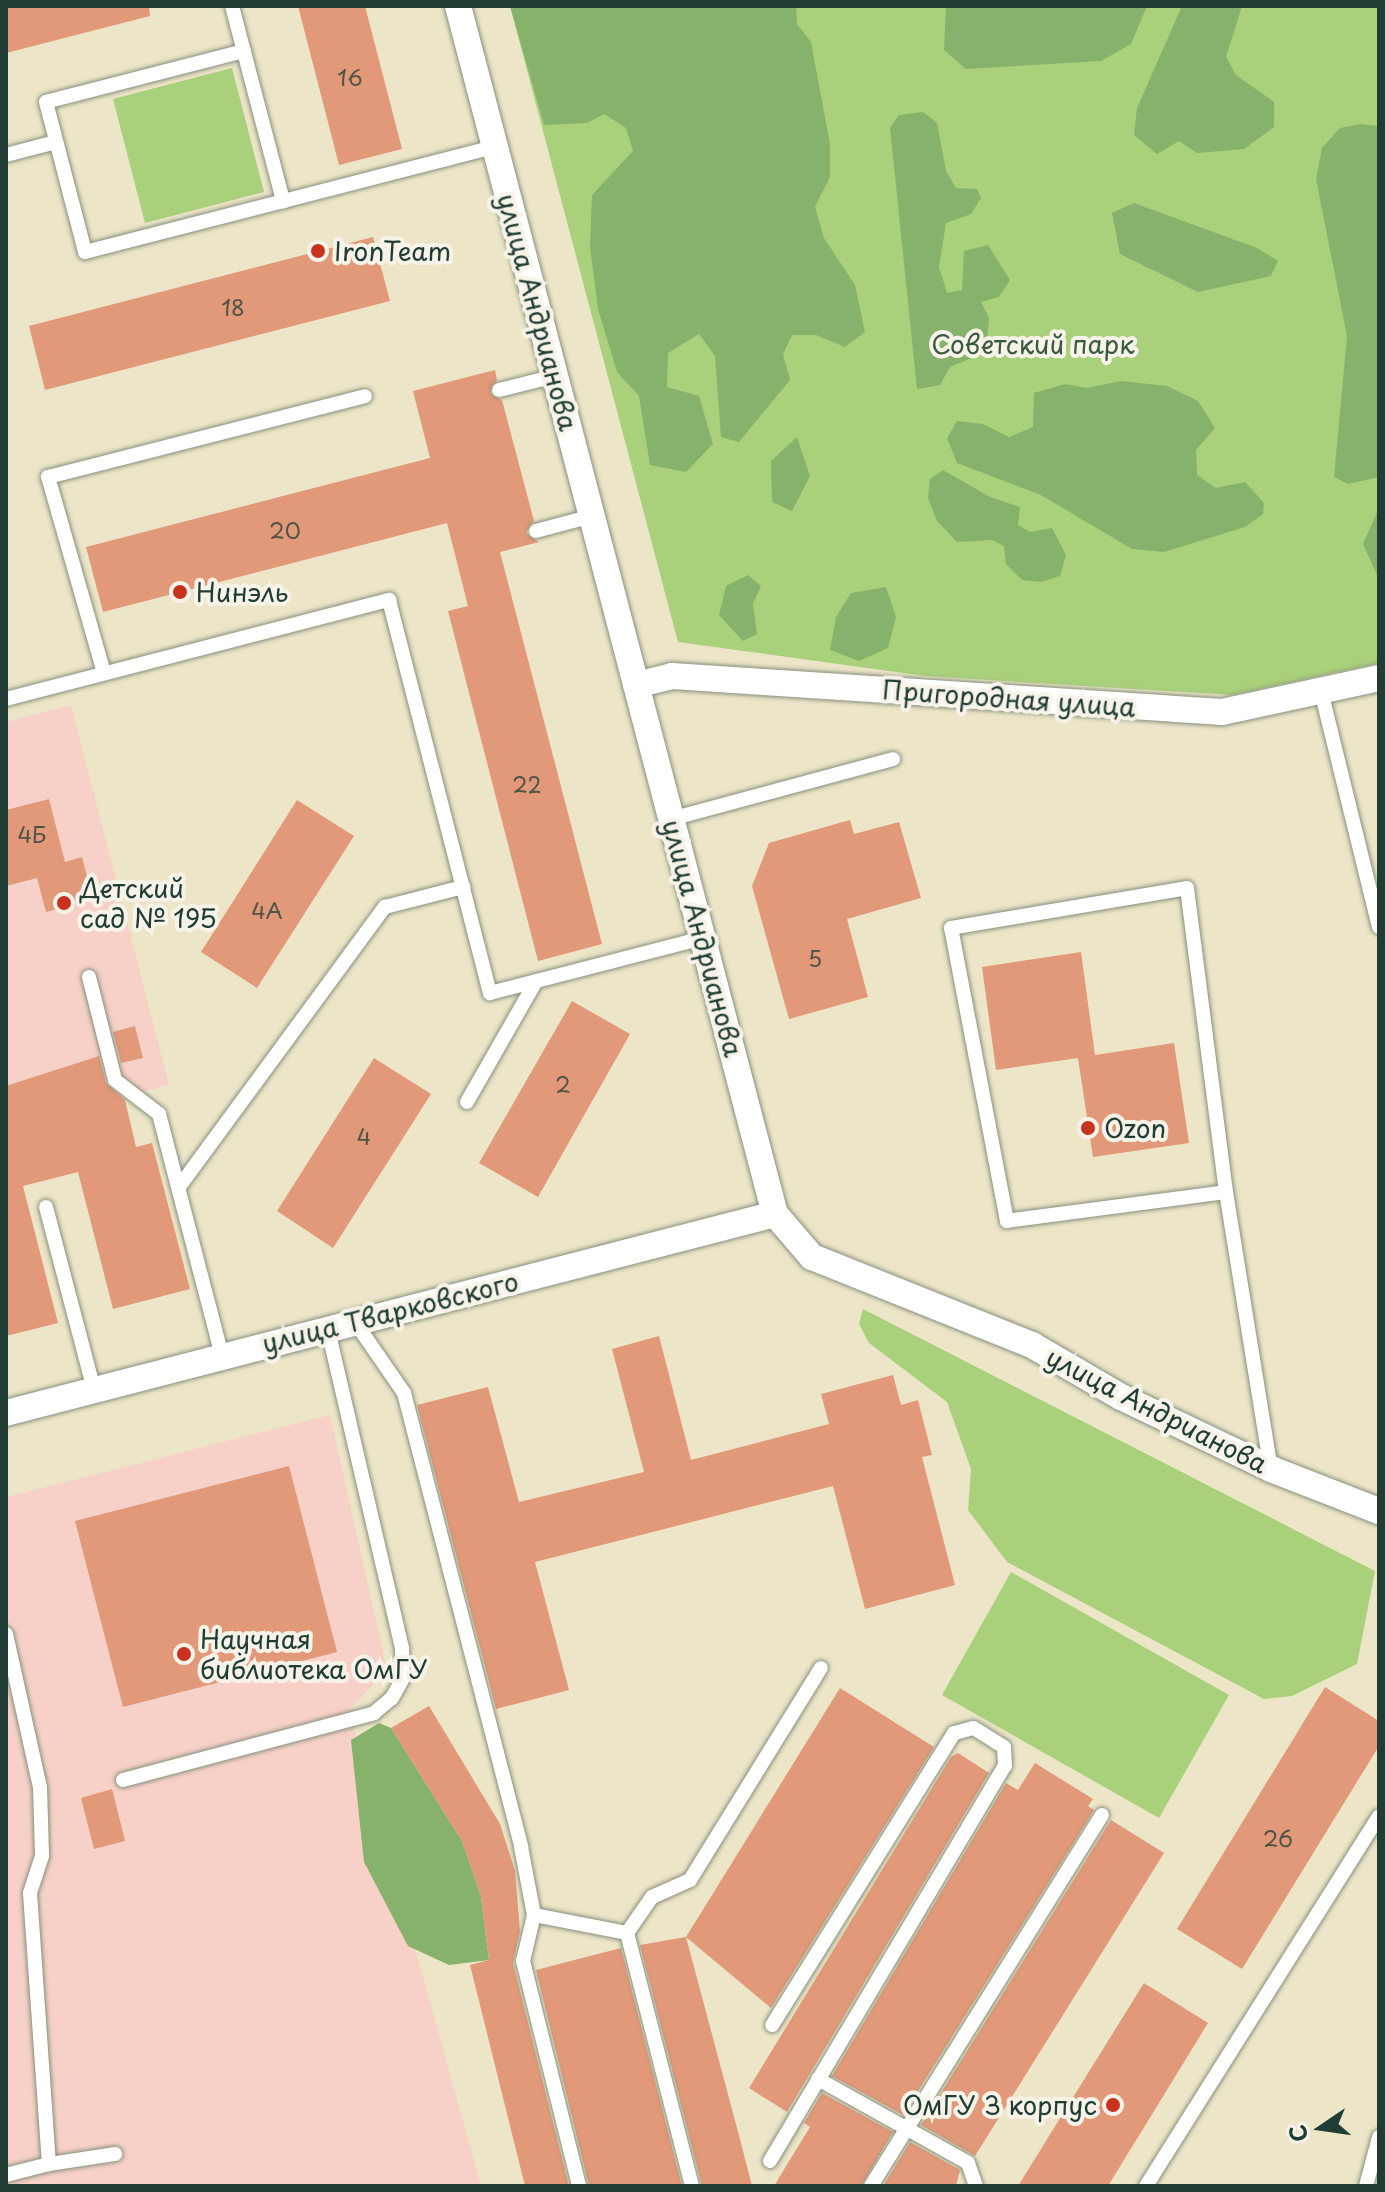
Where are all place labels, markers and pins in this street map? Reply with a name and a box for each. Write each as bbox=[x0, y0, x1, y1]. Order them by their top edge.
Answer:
place label: IronTeam bbox=[334, 235, 451, 267]
marker: IronTeam bbox=[309, 242, 327, 260]
place label: Нинэль bbox=[196, 576, 288, 608]
marker: Нинэль bbox=[171, 583, 189, 601]
place label: Детский сад № 195 bbox=[80, 872, 218, 934]
marker: Детский сад № 195 bbox=[55, 894, 73, 912]
place label: Ozon bbox=[1104, 1112, 1166, 1144]
marker: Ozon bbox=[1079, 1119, 1097, 1137]
place label: Научная библиотека ОмГУ bbox=[200, 1623, 428, 1684]
marker: Научная библиотека ОмГУ bbox=[175, 1645, 193, 1663]
place label: ОмГУ 3 корпус bbox=[900, 2089, 1097, 2121]
marker: ОмГУ 3 корпус bbox=[1104, 2096, 1122, 2114]

